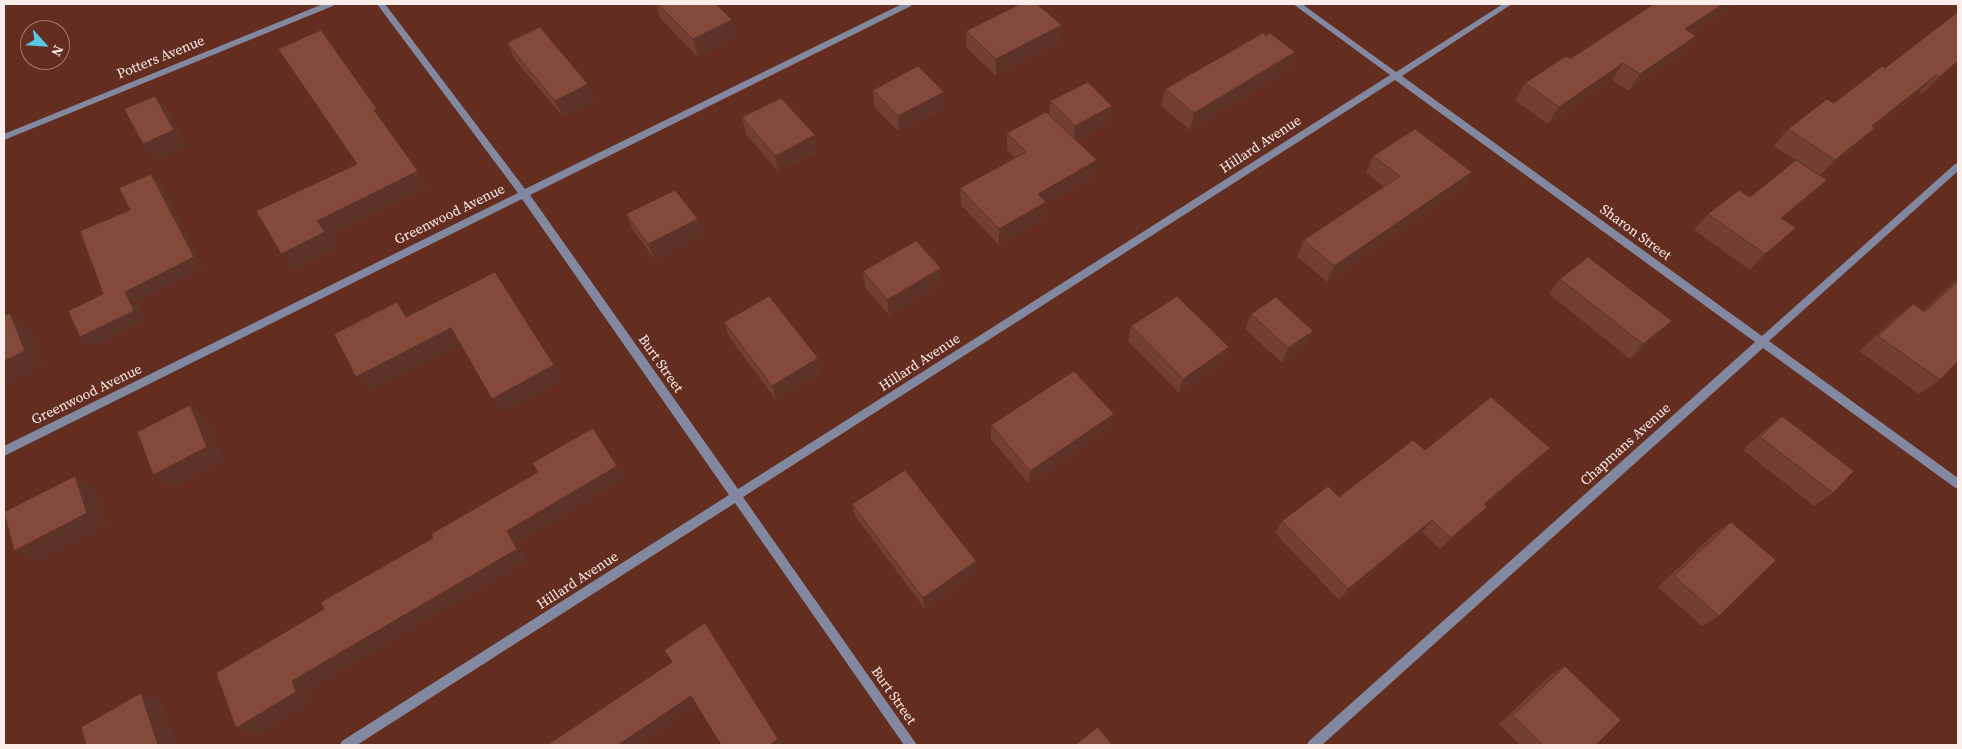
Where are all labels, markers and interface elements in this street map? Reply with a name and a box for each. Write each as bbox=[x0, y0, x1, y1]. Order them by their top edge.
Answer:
north arrow bbox=[20, 20, 70, 70]
street label: Potters Avenue bbox=[115, 33, 207, 83]
text: N bbox=[46, 42, 69, 60]
street label: Hillard Avenue bbox=[1217, 113, 1305, 177]
street label: Greenwood Avenue bbox=[392, 181, 508, 249]
street label: Sharon Street bbox=[1596, 202, 1674, 264]
street label: Hillard Avenue bbox=[876, 331, 964, 395]
street label: Burt Street bbox=[634, 332, 686, 396]
street label: Greenwood Avenue bbox=[29, 361, 145, 429]
street label: Chapmans Avenue bbox=[1577, 400, 1675, 490]
street label: Hillard Avenue bbox=[534, 549, 622, 613]
street label: Burt Street bbox=[867, 664, 919, 728]

